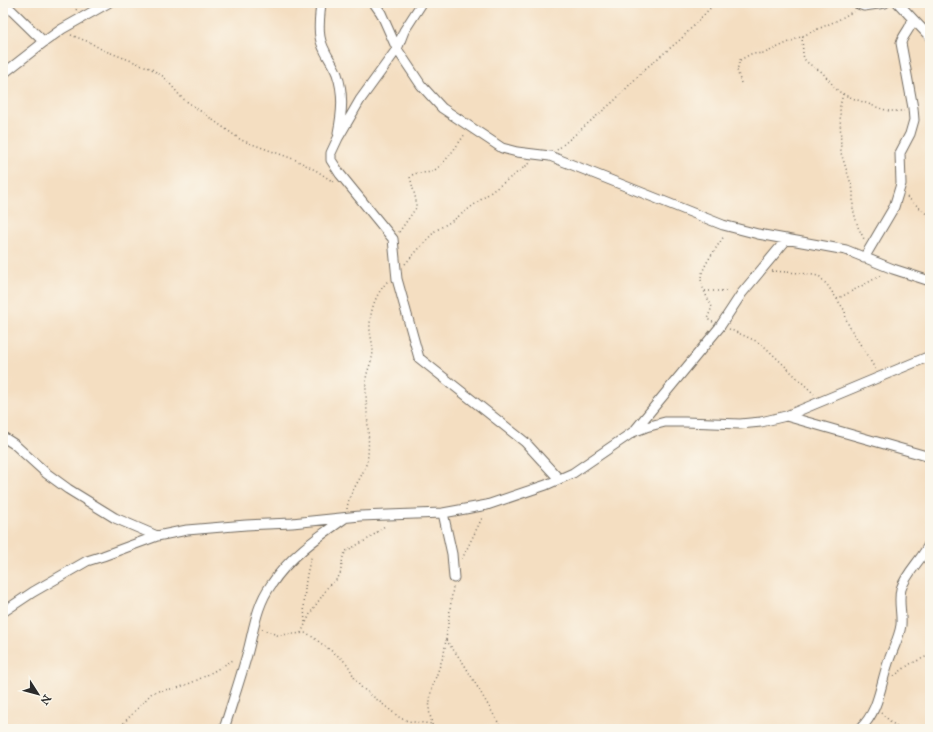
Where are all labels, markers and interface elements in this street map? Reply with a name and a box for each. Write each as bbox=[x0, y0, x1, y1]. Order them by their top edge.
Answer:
north arrow bbox=[18, 674, 58, 714]
text: N bbox=[37, 692, 54, 708]

